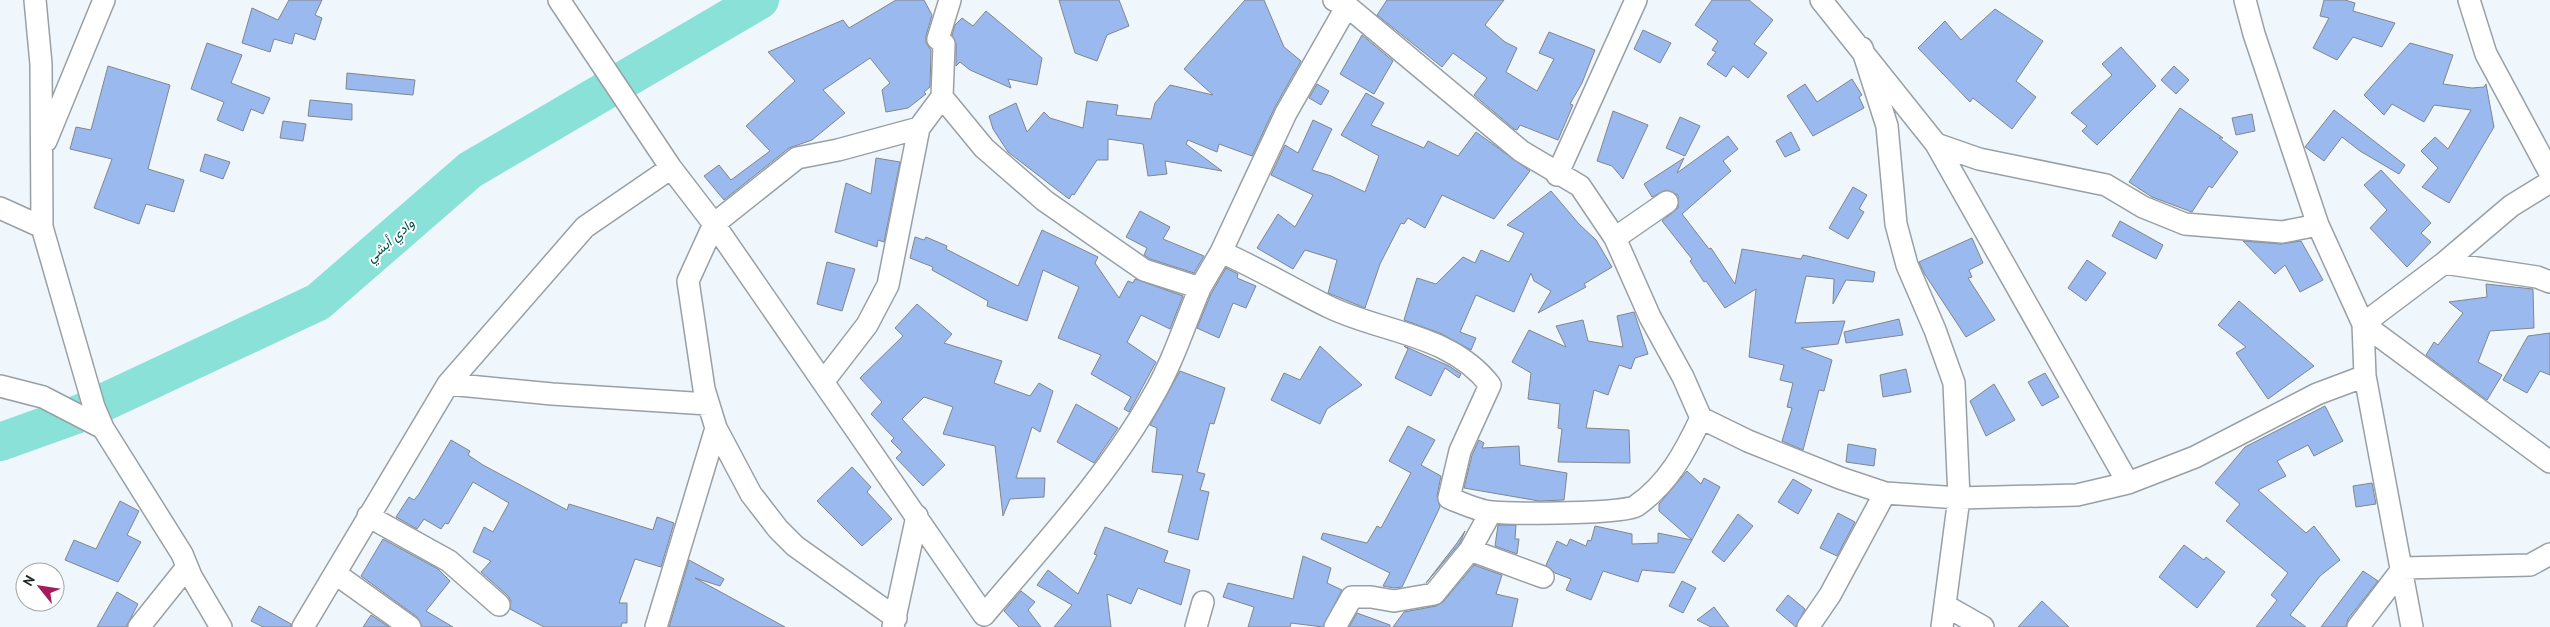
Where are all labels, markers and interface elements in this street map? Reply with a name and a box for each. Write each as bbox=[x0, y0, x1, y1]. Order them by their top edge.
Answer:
water label: وادي أبشي bbox=[362, 214, 420, 268]
north arrow bbox=[15, 562, 65, 612]
text: N bbox=[19, 572, 39, 589]

